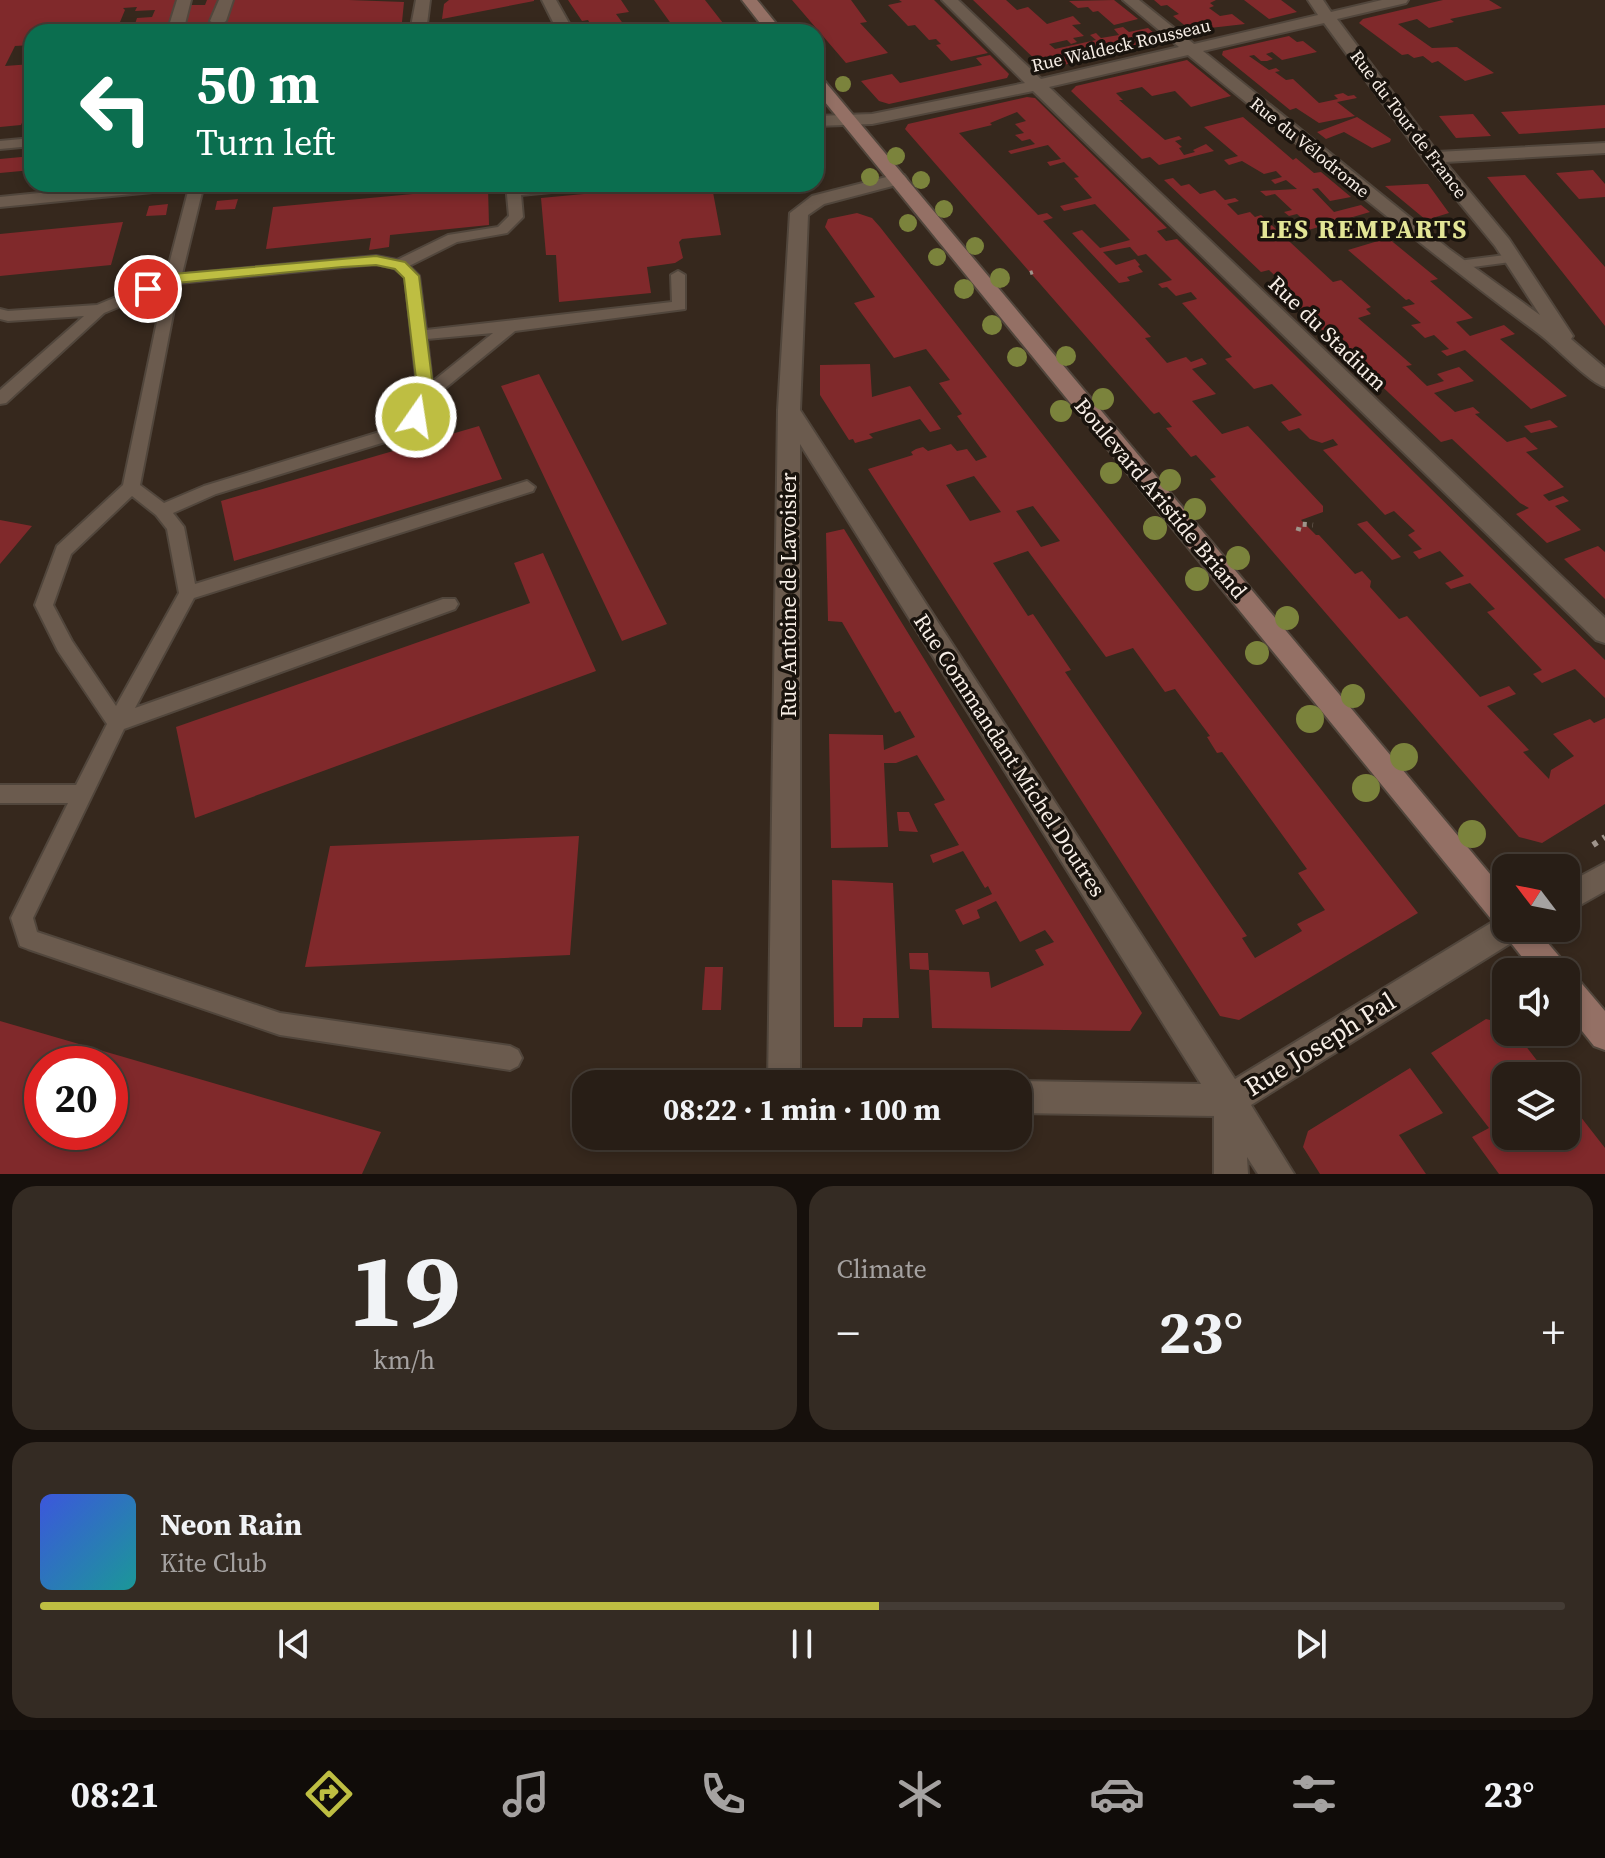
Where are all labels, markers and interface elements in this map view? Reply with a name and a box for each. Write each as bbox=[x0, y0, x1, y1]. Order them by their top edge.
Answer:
street label: Rue Waldeck Rousseau bbox=[1029, 12, 1213, 78]
text: 50 m bbox=[196, 45, 319, 122]
street label: Rue du Tour de France bbox=[1345, 45, 1473, 203]
icon: left bbox=[64, 56, 168, 160]
street label: Rue du Vélodrome bbox=[1245, 91, 1375, 203]
text: Turn left bbox=[196, 118, 335, 167]
district label: LES REMPARTS bbox=[1260, 211, 1468, 247]
pin bbox=[114, 255, 182, 323]
icon: arrive bbox=[126, 267, 170, 311]
street label: Rue du Stadium bbox=[1262, 269, 1394, 398]
position arrow bbox=[374, 375, 458, 459]
street label: Boulevard Aristide Briand bbox=[1068, 391, 1254, 605]
street label: Rue Antoine de Lavoisier bbox=[773, 472, 803, 717]
street label: Rue Commandant Michel Doutres bbox=[907, 608, 1113, 902]
north arrow bbox=[1492, 854, 1580, 942]
map controls bbox=[1492, 854, 1580, 1150]
button: sound bbox=[1492, 958, 1580, 1046]
street label: Rue Joseph Pal bbox=[1238, 983, 1402, 1105]
speed limit sign: 20 bbox=[24, 1046, 128, 1150]
button: layers bbox=[1492, 1062, 1580, 1150]
text: 08:22 · 1 min · 100 m bbox=[663, 1089, 941, 1130]
text: 19 bbox=[348, 1218, 461, 1361]
text: Climate bbox=[837, 1251, 927, 1287]
text: 23° bbox=[1158, 1291, 1243, 1373]
text: − bbox=[837, 1302, 860, 1363]
text: + bbox=[1542, 1302, 1565, 1363]
text: km/h bbox=[373, 1342, 435, 1378]
text: Neon Rain bbox=[160, 1504, 302, 1545]
text: Kite Club bbox=[160, 1545, 267, 1581]
icon: previous bbox=[272, 1622, 316, 1666]
icon: pause bbox=[780, 1622, 824, 1666]
icon: next bbox=[1289, 1622, 1333, 1666]
icon: directions bbox=[301, 1766, 357, 1822]
icon: music bbox=[498, 1766, 554, 1822]
icon: phone bbox=[695, 1766, 751, 1822]
icon: climate bbox=[892, 1766, 948, 1822]
icon: car bbox=[1089, 1766, 1145, 1822]
icon: filters bbox=[1286, 1766, 1342, 1822]
text: 08:21 bbox=[71, 1770, 159, 1819]
text: 23° bbox=[1484, 1770, 1534, 1819]

